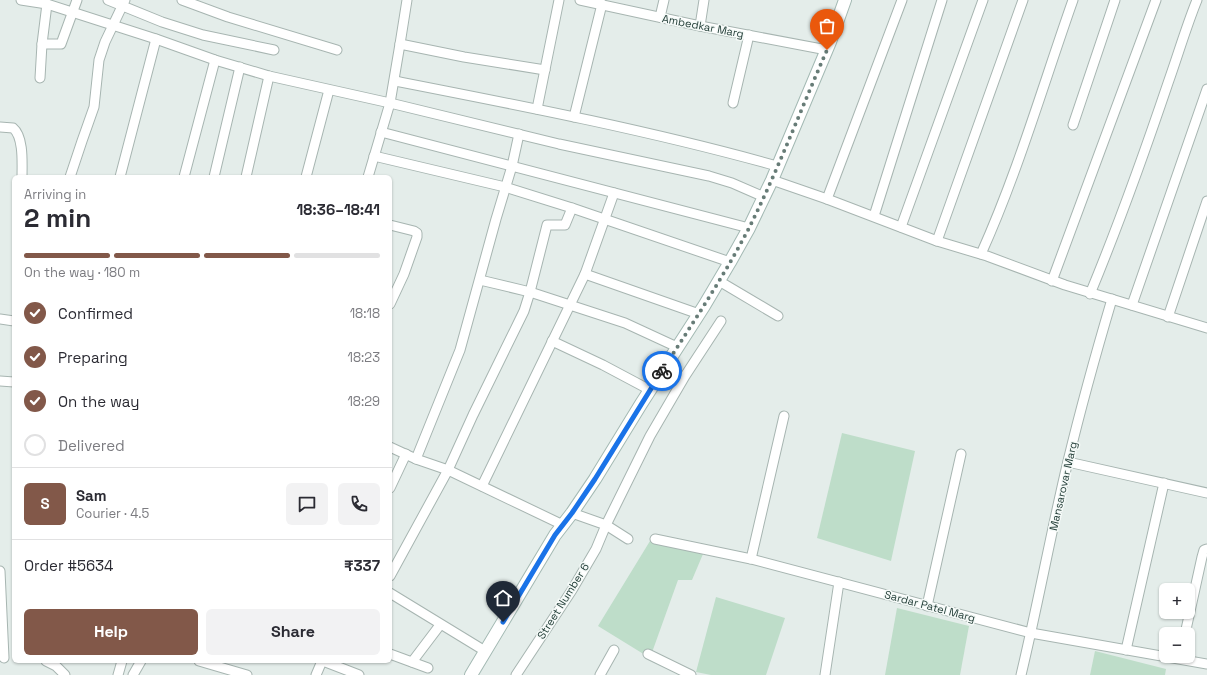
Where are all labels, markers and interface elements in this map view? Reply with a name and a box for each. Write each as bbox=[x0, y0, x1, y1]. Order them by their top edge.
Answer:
pin bbox=[810, 9, 844, 50]
street label: Ambedkar Marg bbox=[661, 11, 745, 41]
icon: bag bbox=[816, 15, 838, 37]
text: Arriving in bbox=[24, 186, 86, 203]
text: 18:36–18:41 bbox=[297, 200, 380, 219]
text: 2 min bbox=[24, 201, 91, 235]
text: On the way · 180 m bbox=[24, 264, 140, 281]
icon: check bbox=[24, 302, 46, 324]
text: Confirmed bbox=[58, 304, 133, 323]
text: 18:18 bbox=[350, 305, 380, 322]
icon: check bbox=[24, 346, 46, 368]
text: Preparing bbox=[58, 348, 128, 367]
text: 18:23 bbox=[348, 349, 380, 366]
courier bbox=[642, 351, 682, 391]
icon: bike bbox=[651, 360, 673, 382]
icon: check bbox=[24, 390, 46, 412]
text: On the way bbox=[58, 392, 139, 411]
text: 18:29 bbox=[347, 393, 380, 410]
text: Delivered bbox=[58, 436, 125, 455]
street label: Mansarovar Marg bbox=[1046, 440, 1080, 532]
button: chat bbox=[286, 483, 328, 525]
button: phone bbox=[338, 483, 380, 525]
text: Sam bbox=[76, 486, 107, 505]
text: S bbox=[40, 494, 50, 513]
text: Courier · 4.5 bbox=[76, 505, 149, 522]
text: Order #5634 bbox=[24, 556, 114, 575]
text: ₹337 bbox=[344, 556, 380, 575]
street label: Street Number 6 bbox=[534, 560, 592, 642]
pin bbox=[486, 581, 520, 622]
map controls bbox=[1159, 583, 1195, 663]
button: + bbox=[1159, 583, 1195, 619]
icon: home bbox=[492, 587, 514, 609]
street label: Sardar Patel Marg bbox=[883, 587, 977, 625]
button: Help bbox=[24, 609, 198, 655]
button: Share bbox=[206, 609, 380, 655]
button: − bbox=[1159, 627, 1195, 663]

